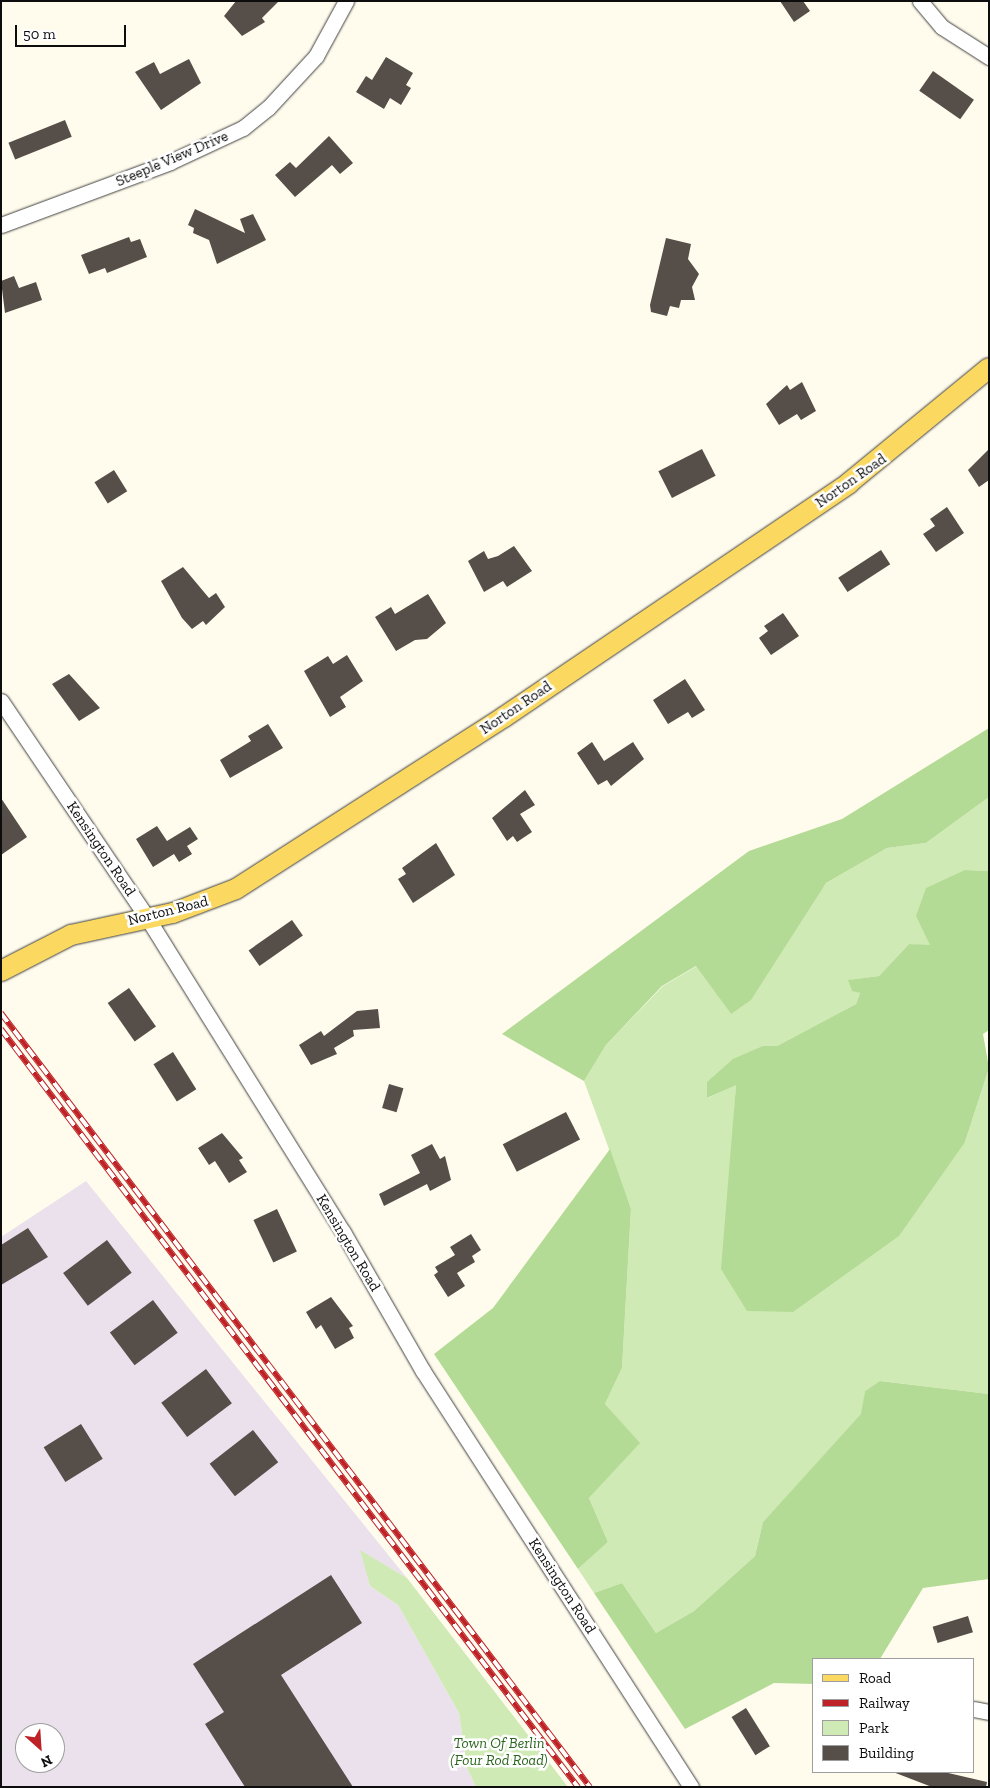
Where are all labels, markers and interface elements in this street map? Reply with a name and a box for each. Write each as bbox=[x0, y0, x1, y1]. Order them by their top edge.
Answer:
scale bar bbox=[18, 15, 129, 47]
text: 50 m bbox=[23, 25, 56, 43]
street label: Steeple View Drive bbox=[113, 127, 231, 191]
street label: Norton Road bbox=[812, 450, 890, 512]
street label: Norton Road bbox=[477, 678, 555, 738]
street label: Kensington Road bbox=[63, 798, 139, 900]
street label: Norton Road bbox=[126, 892, 210, 930]
street label: Kensington Road bbox=[312, 1191, 384, 1295]
street label: Kensington Road bbox=[524, 1535, 600, 1637]
legend bbox=[812, 1658, 975, 1773]
text: Road bbox=[859, 1669, 891, 1687]
text: Railway bbox=[859, 1694, 910, 1712]
text: Park bbox=[859, 1719, 889, 1737]
north arrow bbox=[15, 1723, 65, 1773]
park label: Town Of Berlin (Four Rod Road) bbox=[450, 1734, 548, 1769]
text: Building bbox=[859, 1744, 914, 1762]
text: N bbox=[38, 1751, 55, 1771]

